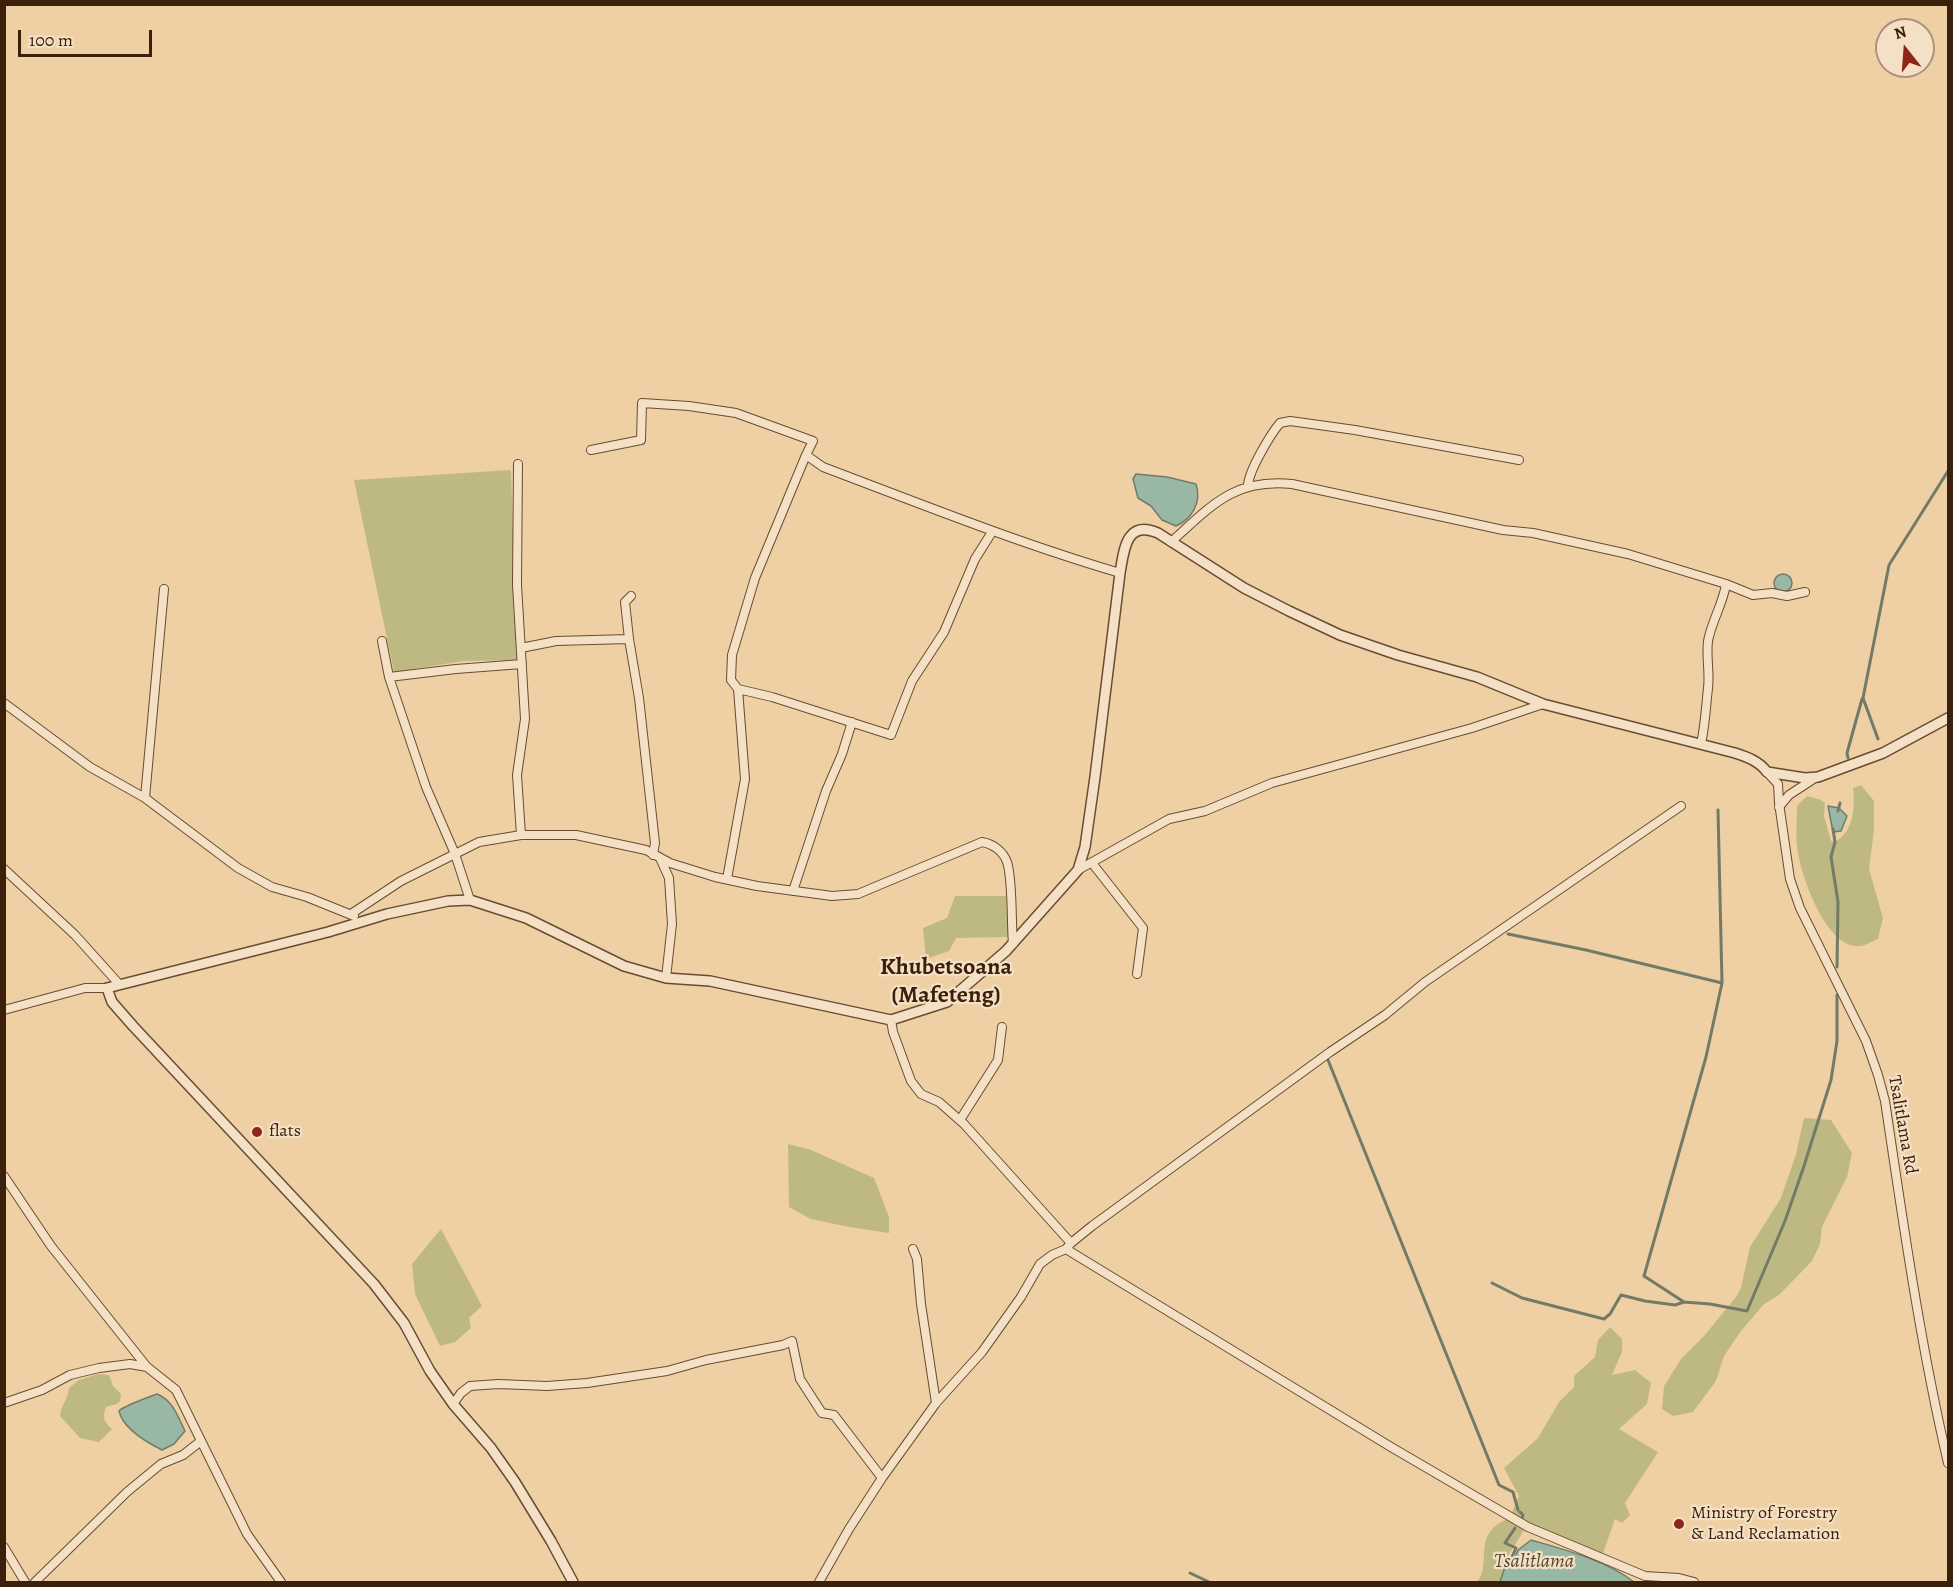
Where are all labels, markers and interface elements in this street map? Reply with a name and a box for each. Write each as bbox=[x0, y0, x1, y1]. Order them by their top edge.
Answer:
scale bar bbox=[21, 18, 154, 56]
north arrow bbox=[1875, 18, 1935, 78]
text: N bbox=[1892, 20, 1909, 45]
text: 100 m bbox=[29, 28, 73, 52]
district label: Khubetsoana (Mafeteng) bbox=[880, 954, 1012, 1010]
street label: Tsalitlama Rd bbox=[1883, 1074, 1921, 1176]
place label: flats bbox=[269, 1121, 301, 1143]
marker: flats bbox=[250, 1125, 264, 1139]
place label: Ministry of Forestry & Land Reclamation bbox=[1691, 1503, 1840, 1546]
marker: Ministry of Forestry & Land Reclamation bbox=[1672, 1517, 1686, 1531]
water label: Tsalitlama bbox=[1494, 1550, 1574, 1574]

